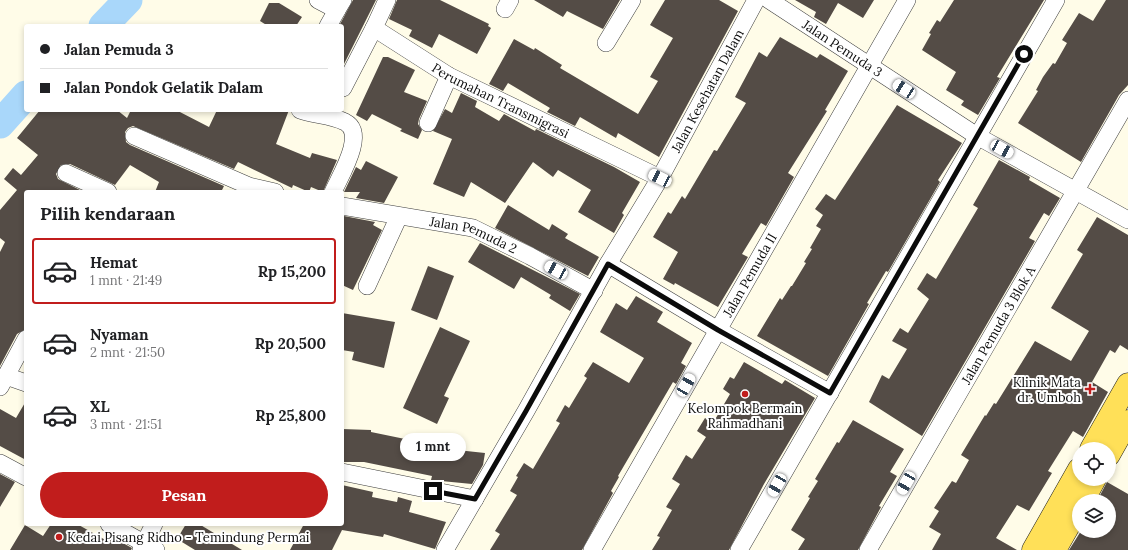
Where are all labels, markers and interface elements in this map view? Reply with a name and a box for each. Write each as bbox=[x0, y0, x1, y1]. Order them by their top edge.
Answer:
street label: Jalan Pemuda 3 bbox=[798, 16, 886, 81]
street label: Jalan Kesehatan Dalam bbox=[667, 26, 748, 156]
text: Jalan Pemuda 3 bbox=[64, 40, 174, 59]
route start bbox=[1015, 45, 1033, 63]
street label: Perumahan Transmigrasi bbox=[429, 59, 572, 142]
car bbox=[891, 77, 917, 101]
text: Jalan Pondok Gelatik Dalam bbox=[64, 78, 263, 97]
car bbox=[989, 138, 1015, 160]
car bbox=[647, 167, 673, 189]
text: Pilih kendaraan bbox=[40, 202, 175, 225]
street label: Jalan Pemuda 2 bbox=[427, 213, 520, 257]
street label: Jalan Pemuda II bbox=[719, 230, 781, 321]
icon: car bbox=[42, 253, 78, 289]
text: Hemat bbox=[90, 253, 138, 272]
car bbox=[543, 259, 569, 281]
text: Rp 15,200 bbox=[258, 262, 326, 281]
street label: Jalan Pemuda 3 Blok A bbox=[957, 262, 1040, 388]
text: 1 mnt · 21:49 bbox=[90, 272, 162, 289]
icon: car bbox=[42, 325, 78, 361]
text: Nyaman bbox=[90, 325, 149, 344]
text: Rp 20,500 bbox=[255, 334, 326, 353]
text: 2 mnt · 21:50 bbox=[90, 344, 165, 361]
car bbox=[675, 372, 697, 398]
place label: Klinik Mata dr. Umboh bbox=[1013, 374, 1081, 406]
marker: Klinik Mata dr. Umboh bbox=[1084, 383, 1096, 395]
marker: Kelompok Bermain Rahmadhani bbox=[740, 389, 750, 399]
icon: car bbox=[42, 397, 78, 433]
text: XL bbox=[90, 397, 110, 416]
place label: Kelompok Bermain Rahmadhani bbox=[688, 400, 803, 432]
text: Rp 25,800 bbox=[255, 406, 326, 425]
text: 3 mnt · 21:51 bbox=[90, 416, 162, 433]
callout: 1 mnt bbox=[400, 433, 466, 461]
text: 1 mnt bbox=[416, 438, 450, 455]
map controls bbox=[1072, 442, 1116, 538]
button: locate bbox=[1072, 442, 1116, 486]
car bbox=[895, 470, 917, 496]
button: Pesan bbox=[40, 472, 328, 518]
car bbox=[766, 472, 788, 498]
route end bbox=[424, 482, 442, 500]
button: layers bbox=[1072, 494, 1116, 538]
place label: Kedai Pisang Ridho - Temindung Permai bbox=[67, 529, 310, 546]
marker: Kedai Pisang Ridho - Temindung Permai bbox=[54, 532, 64, 542]

